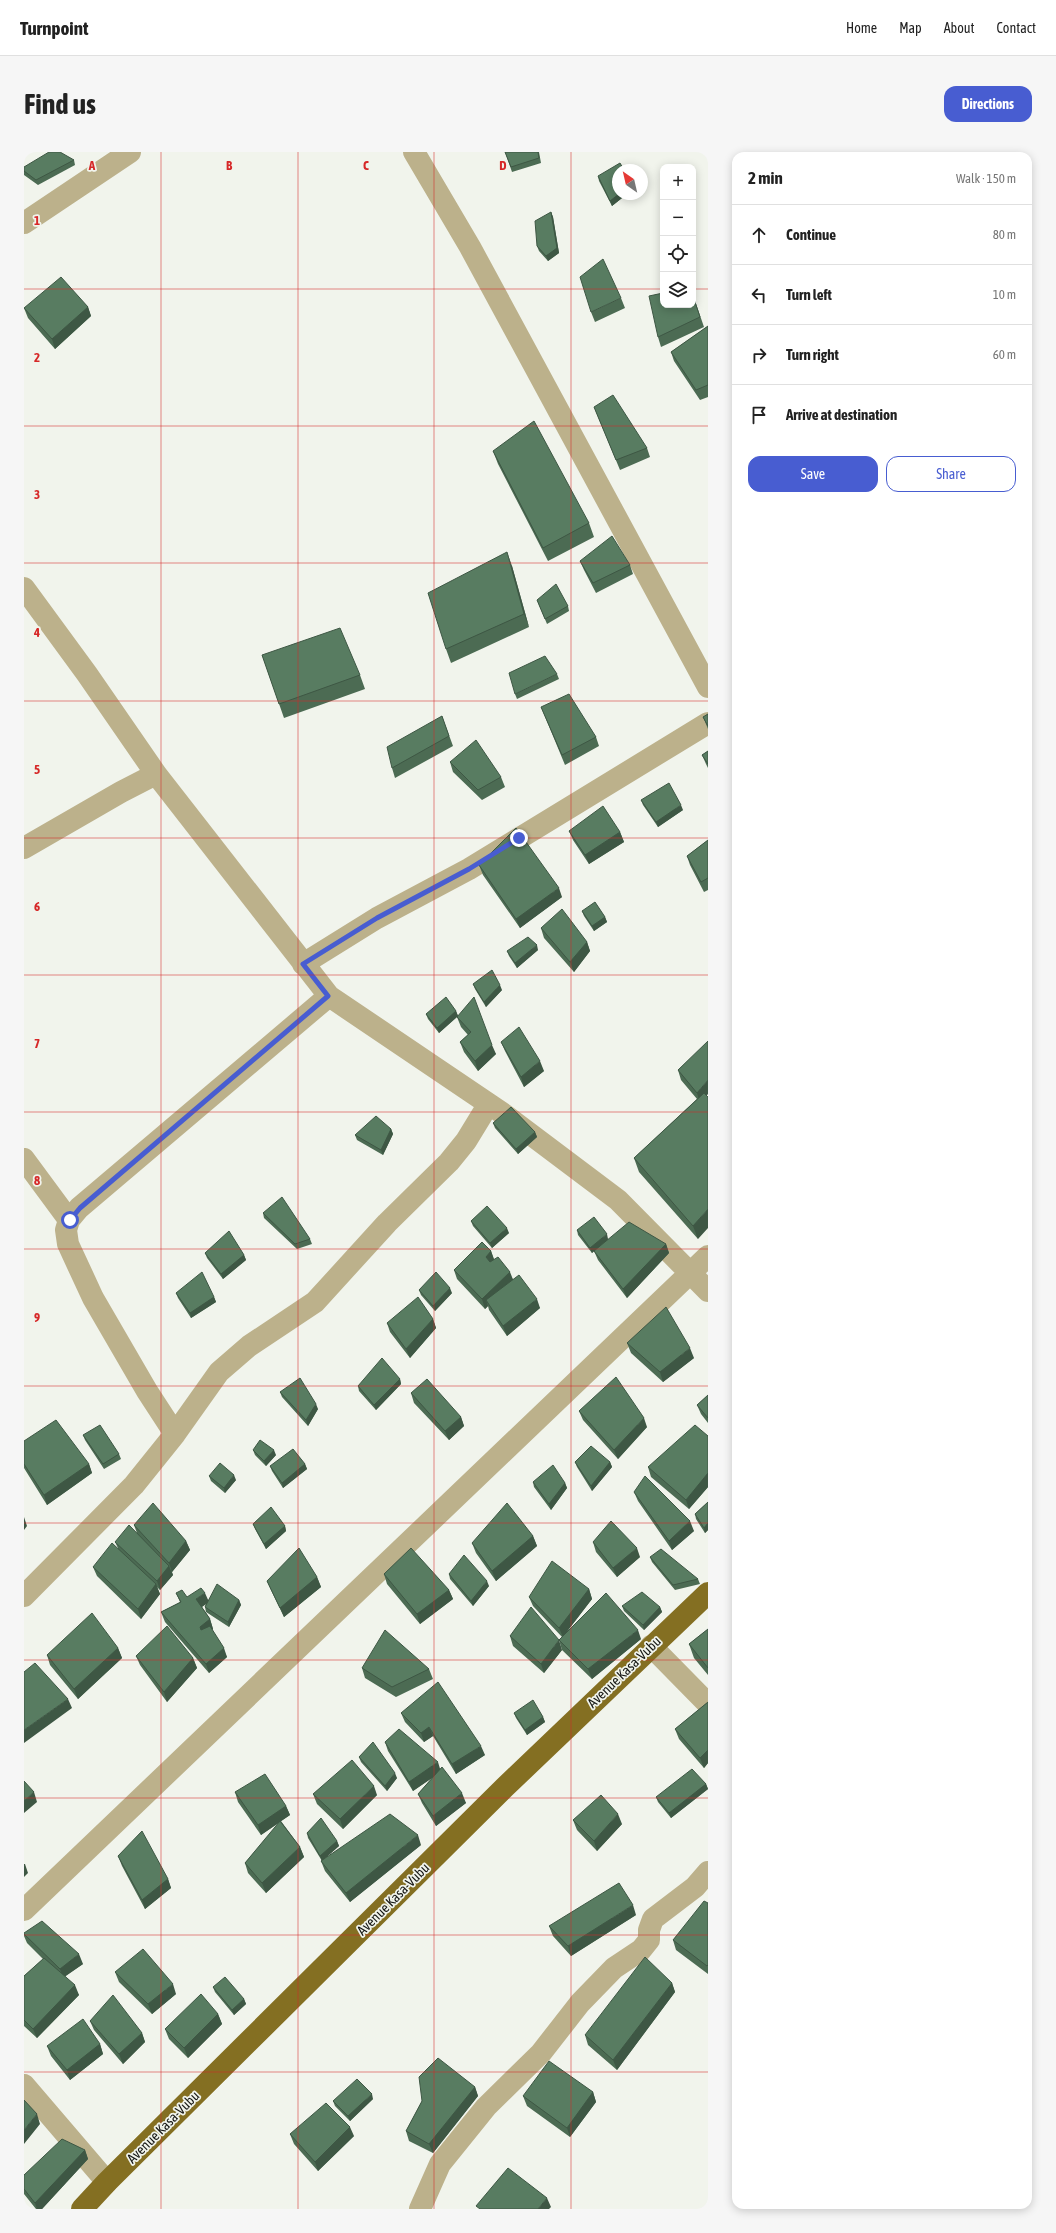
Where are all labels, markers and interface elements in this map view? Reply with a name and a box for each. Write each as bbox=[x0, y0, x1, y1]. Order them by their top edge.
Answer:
text: Turnpoint bbox=[20, 17, 88, 39]
text: Home bbox=[846, 20, 877, 36]
text: Map bbox=[899, 20, 922, 36]
text: About bbox=[944, 20, 975, 36]
text: Contact bbox=[997, 20, 1036, 36]
button: Directions bbox=[944, 86, 1032, 122]
text: Find us bbox=[24, 88, 96, 120]
text: A bbox=[88, 158, 96, 173]
text: B bbox=[226, 158, 233, 173]
text: C bbox=[363, 158, 369, 173]
text: D bbox=[499, 158, 507, 173]
north arrow bbox=[612, 164, 648, 200]
map controls bbox=[660, 164, 696, 308]
button: + bbox=[660, 164, 696, 200]
text: 2 min bbox=[748, 168, 783, 188]
text: Walk · 150 m bbox=[956, 171, 1016, 186]
button: − bbox=[660, 200, 696, 236]
text: 1 bbox=[34, 213, 40, 228]
icon: ahead bbox=[748, 224, 770, 246]
text: Continue bbox=[786, 226, 836, 243]
text: 80 m bbox=[993, 227, 1016, 242]
button: locate bbox=[660, 236, 696, 272]
button: layers bbox=[660, 272, 696, 308]
icon: left bbox=[748, 284, 770, 306]
text: Turn left bbox=[786, 286, 832, 303]
text: 10 m bbox=[993, 287, 1016, 302]
icon: right bbox=[748, 344, 770, 366]
text: Turn right bbox=[786, 346, 839, 363]
text: 60 m bbox=[993, 347, 1016, 362]
text: 2 bbox=[34, 350, 40, 365]
icon: arrive bbox=[748, 404, 770, 426]
text: Arrive at destination bbox=[786, 406, 897, 423]
button: Save bbox=[748, 456, 878, 492]
button: Share bbox=[886, 456, 1016, 492]
text: 3 bbox=[34, 487, 40, 502]
text: 4 bbox=[33, 625, 40, 640]
text: 5 bbox=[34, 762, 40, 777]
route end bbox=[510, 829, 528, 847]
text: 6 bbox=[34, 899, 40, 914]
text: 7 bbox=[34, 1036, 40, 1051]
text: 8 bbox=[34, 1173, 40, 1188]
route start bbox=[61, 1211, 79, 1229]
text: 9 bbox=[34, 1310, 40, 1325]
street label: Avenue Kasa-Vubu bbox=[584, 1633, 664, 1711]
street label: Avenue Kasa-Vubu bbox=[354, 1860, 432, 1938]
street label: Avenue Kasa-Vubu bbox=[124, 2088, 202, 2166]

